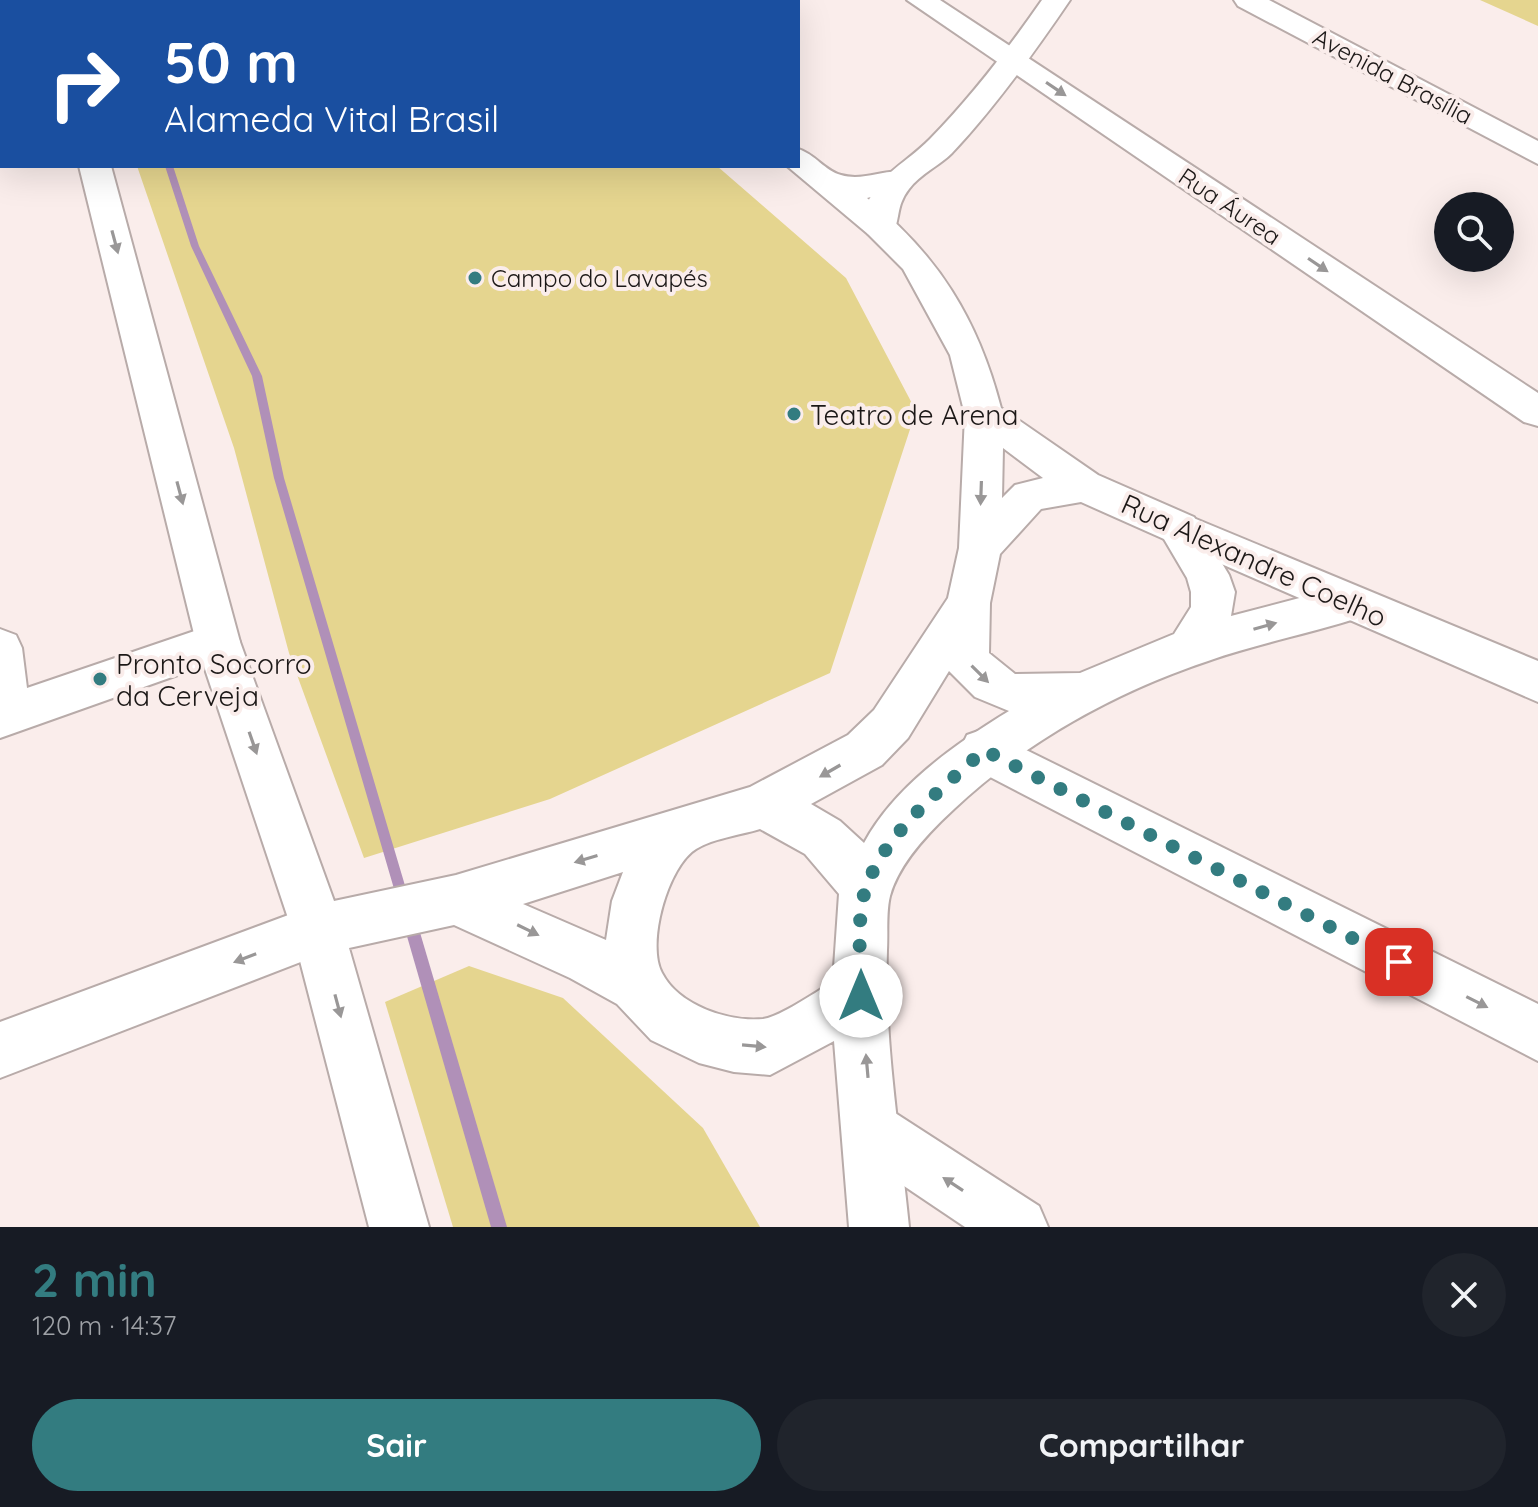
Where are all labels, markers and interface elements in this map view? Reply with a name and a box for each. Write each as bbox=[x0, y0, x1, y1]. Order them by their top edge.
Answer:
street label: Avenida Brasília bbox=[1308, 21, 1478, 131]
text: 50 m bbox=[164, 27, 298, 97]
icon: right bbox=[32, 32, 136, 136]
one-way arrow bbox=[1045, 82, 1067, 96]
text: Alameda Vital Brasil bbox=[164, 96, 499, 141]
street label: Rua Áurea bbox=[1173, 161, 1287, 251]
map controls bbox=[1434, 192, 1514, 272]
button: search bbox=[1434, 192, 1514, 272]
one-way arrow bbox=[109, 229, 121, 254]
one-way arrow bbox=[1308, 257, 1329, 272]
place label: Campo do Lavapés bbox=[491, 263, 708, 293]
marker: Campo do Lavapés bbox=[466, 269, 484, 287]
place label: Teatro de Arena bbox=[810, 397, 1018, 432]
marker: Teatro de Arena bbox=[785, 405, 803, 423]
one-way arrow bbox=[174, 481, 186, 506]
one-way arrow bbox=[975, 481, 988, 506]
street label: Rua Alexandre Coelho bbox=[1116, 486, 1392, 634]
one-way arrow bbox=[1254, 619, 1278, 632]
place label: Pronto Socorro da Cerveja bbox=[116, 646, 312, 713]
one-way arrow bbox=[970, 664, 988, 683]
marker: Pronto Socorro da Cerveja bbox=[91, 670, 109, 688]
one-way arrow bbox=[247, 731, 260, 755]
one-way arrow bbox=[819, 764, 841, 778]
one-way arrow bbox=[574, 853, 598, 866]
one-way arrow bbox=[516, 923, 539, 937]
pin bbox=[1365, 928, 1433, 996]
icon: arrive bbox=[1377, 940, 1421, 984]
one-way arrow bbox=[233, 952, 257, 965]
position arrow bbox=[819, 954, 903, 1038]
one-way arrow bbox=[333, 993, 345, 1018]
one-way arrow bbox=[1466, 995, 1489, 1008]
one-way arrow bbox=[742, 1040, 767, 1053]
one-way arrow bbox=[860, 1053, 873, 1078]
one-way arrow bbox=[942, 1177, 963, 1192]
text: 2 min bbox=[32, 1249, 157, 1309]
button: close bbox=[1422, 1253, 1506, 1337]
text: 120 m · 14:37 bbox=[32, 1309, 176, 1342]
button: Sair bbox=[32, 1399, 761, 1491]
button: Compartilhar bbox=[777, 1399, 1506, 1491]

